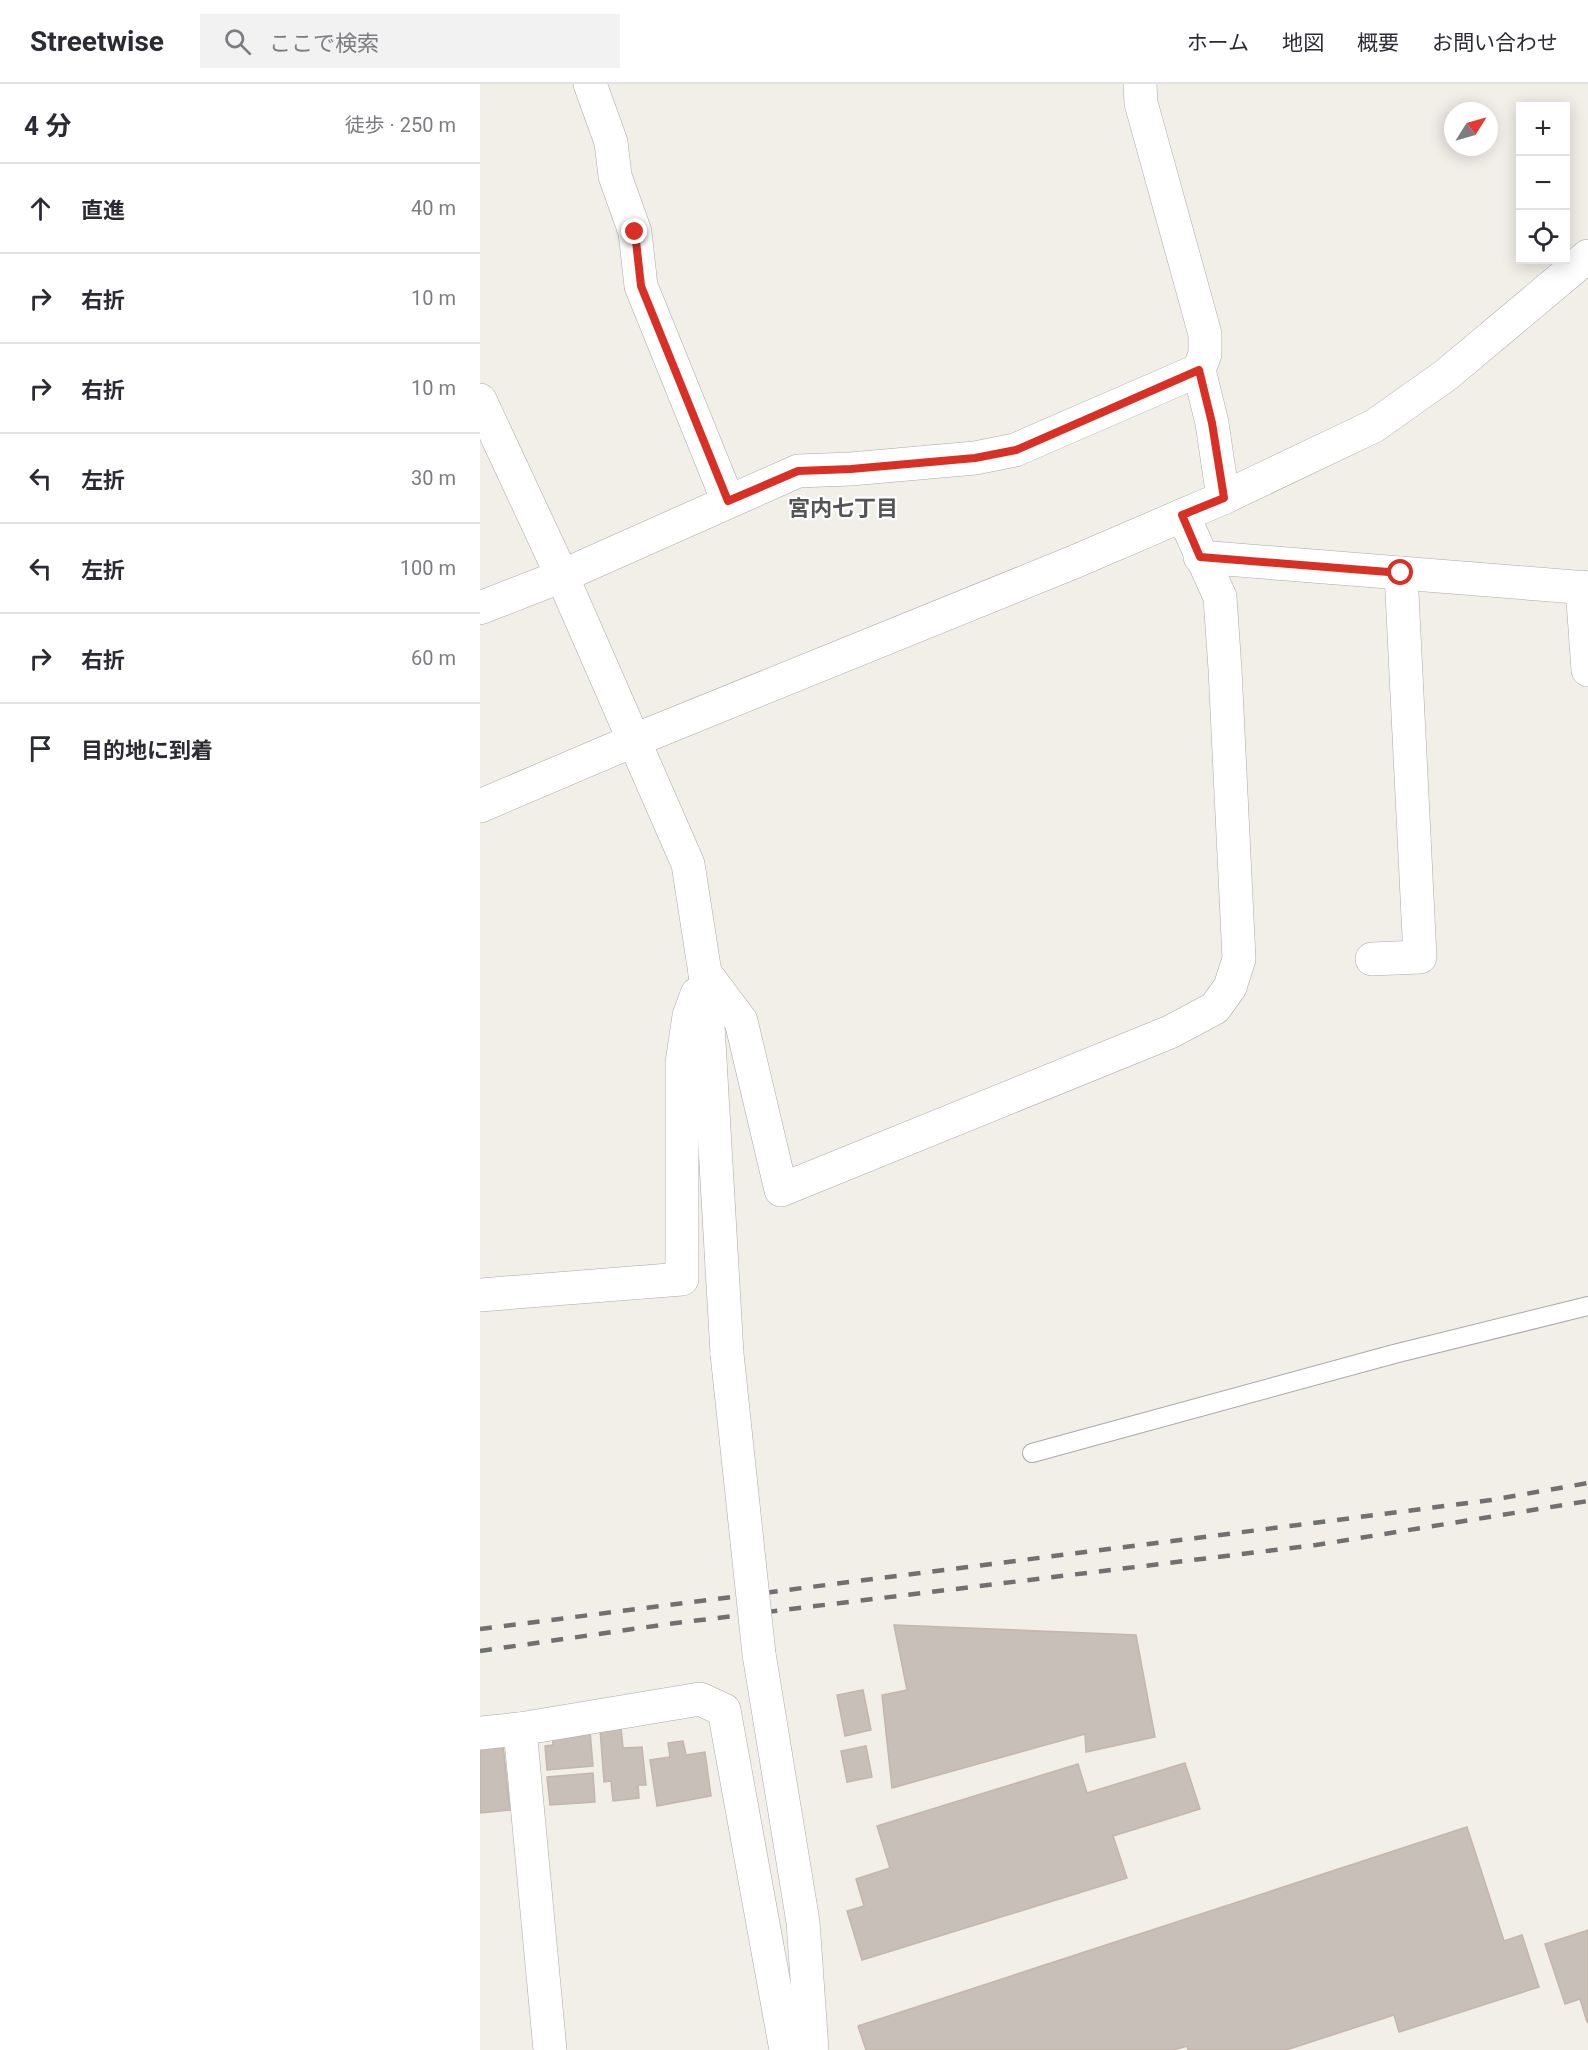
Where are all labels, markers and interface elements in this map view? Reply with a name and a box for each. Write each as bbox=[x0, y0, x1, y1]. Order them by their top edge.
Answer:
search box bbox=[200, 14, 620, 68]
text: Streetwise bbox=[30, 25, 164, 58]
icon: search bbox=[221, 25, 254, 58]
text: ここで検索 bbox=[269, 31, 379, 56]
text: ホーム bbox=[1187, 31, 1249, 55]
text: 地図 bbox=[1282, 31, 1324, 55]
text: 概要 bbox=[1357, 31, 1399, 55]
text: お問い合わせ bbox=[1432, 31, 1558, 55]
north arrow bbox=[1444, 102, 1498, 156]
map controls bbox=[1516, 102, 1570, 264]
button: + bbox=[1516, 102, 1570, 156]
text: 4 分 bbox=[24, 111, 71, 141]
text: 徒歩 · 250 m bbox=[345, 113, 456, 137]
button: − bbox=[1516, 156, 1570, 210]
icon: ahead bbox=[24, 192, 57, 225]
text: 40 m bbox=[411, 196, 456, 220]
text: 直進 bbox=[81, 198, 125, 223]
button: locate bbox=[1516, 210, 1570, 264]
route end bbox=[621, 218, 647, 244]
icon: right bbox=[24, 282, 57, 315]
text: 10 m bbox=[411, 286, 456, 310]
text: 右折 bbox=[81, 288, 125, 313]
icon: right bbox=[24, 372, 57, 405]
text: 10 m bbox=[411, 376, 456, 400]
text: 右折 bbox=[81, 378, 125, 403]
icon: left bbox=[24, 462, 57, 495]
text: 30 m bbox=[411, 466, 456, 490]
text: 左折 bbox=[81, 468, 125, 493]
district label: 宮内七丁目 bbox=[788, 496, 898, 521]
icon: left bbox=[24, 552, 57, 585]
text: 100 m bbox=[400, 556, 456, 580]
text: 左折 bbox=[81, 558, 125, 583]
route start bbox=[1387, 559, 1413, 585]
icon: right bbox=[24, 642, 57, 675]
text: 60 m bbox=[411, 646, 456, 670]
text: 右折 bbox=[81, 648, 125, 673]
icon: arrive bbox=[24, 732, 57, 765]
text: 目的地に到着 bbox=[81, 738, 213, 763]

